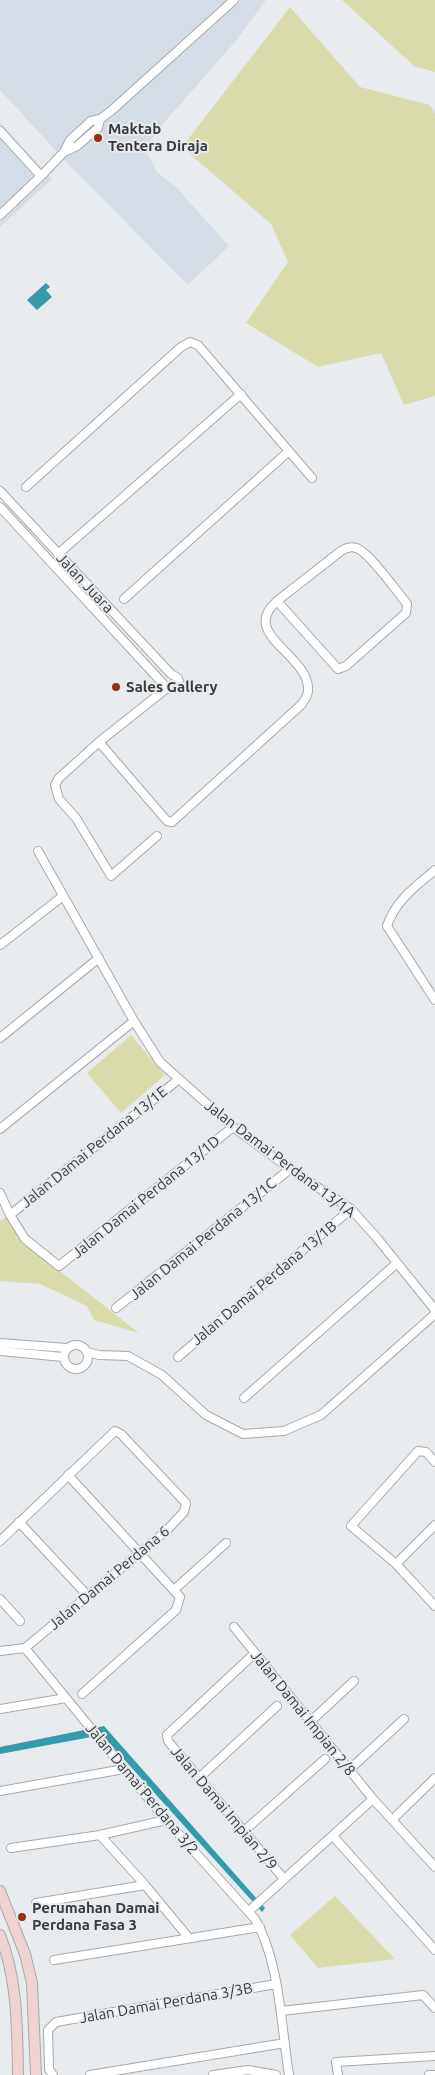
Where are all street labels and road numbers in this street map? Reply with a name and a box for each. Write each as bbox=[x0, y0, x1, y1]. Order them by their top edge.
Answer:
street label: Jalan Juara bbox=[53, 549, 117, 617]
street label: Jalan Damai Perdana 13/1E bbox=[17, 1082, 171, 1212]
street label: Jalan Damai Perdana 13/1A bbox=[201, 1096, 359, 1222]
street label: Jalan Damai Perdana 13/1D bbox=[68, 1132, 224, 1262]
street label: Jalan Damai Perdana 13/1C bbox=[126, 1174, 280, 1304]
street label: Jalan Damai Perdana 13/1B bbox=[188, 1217, 340, 1349]
street label: Jalan Damai Perdana 6 bbox=[45, 1522, 173, 1634]
street label: Jalan Damai Impian 2/8 bbox=[247, 1647, 359, 1779]
street label: Jalan Damai Perdana 3/2 bbox=[82, 1720, 202, 1858]
street label: Jalan Damai Impian 2/9 bbox=[167, 1742, 281, 1874]
street label: Jalan Damai Perdana 3/3B bbox=[78, 1979, 254, 2027]

